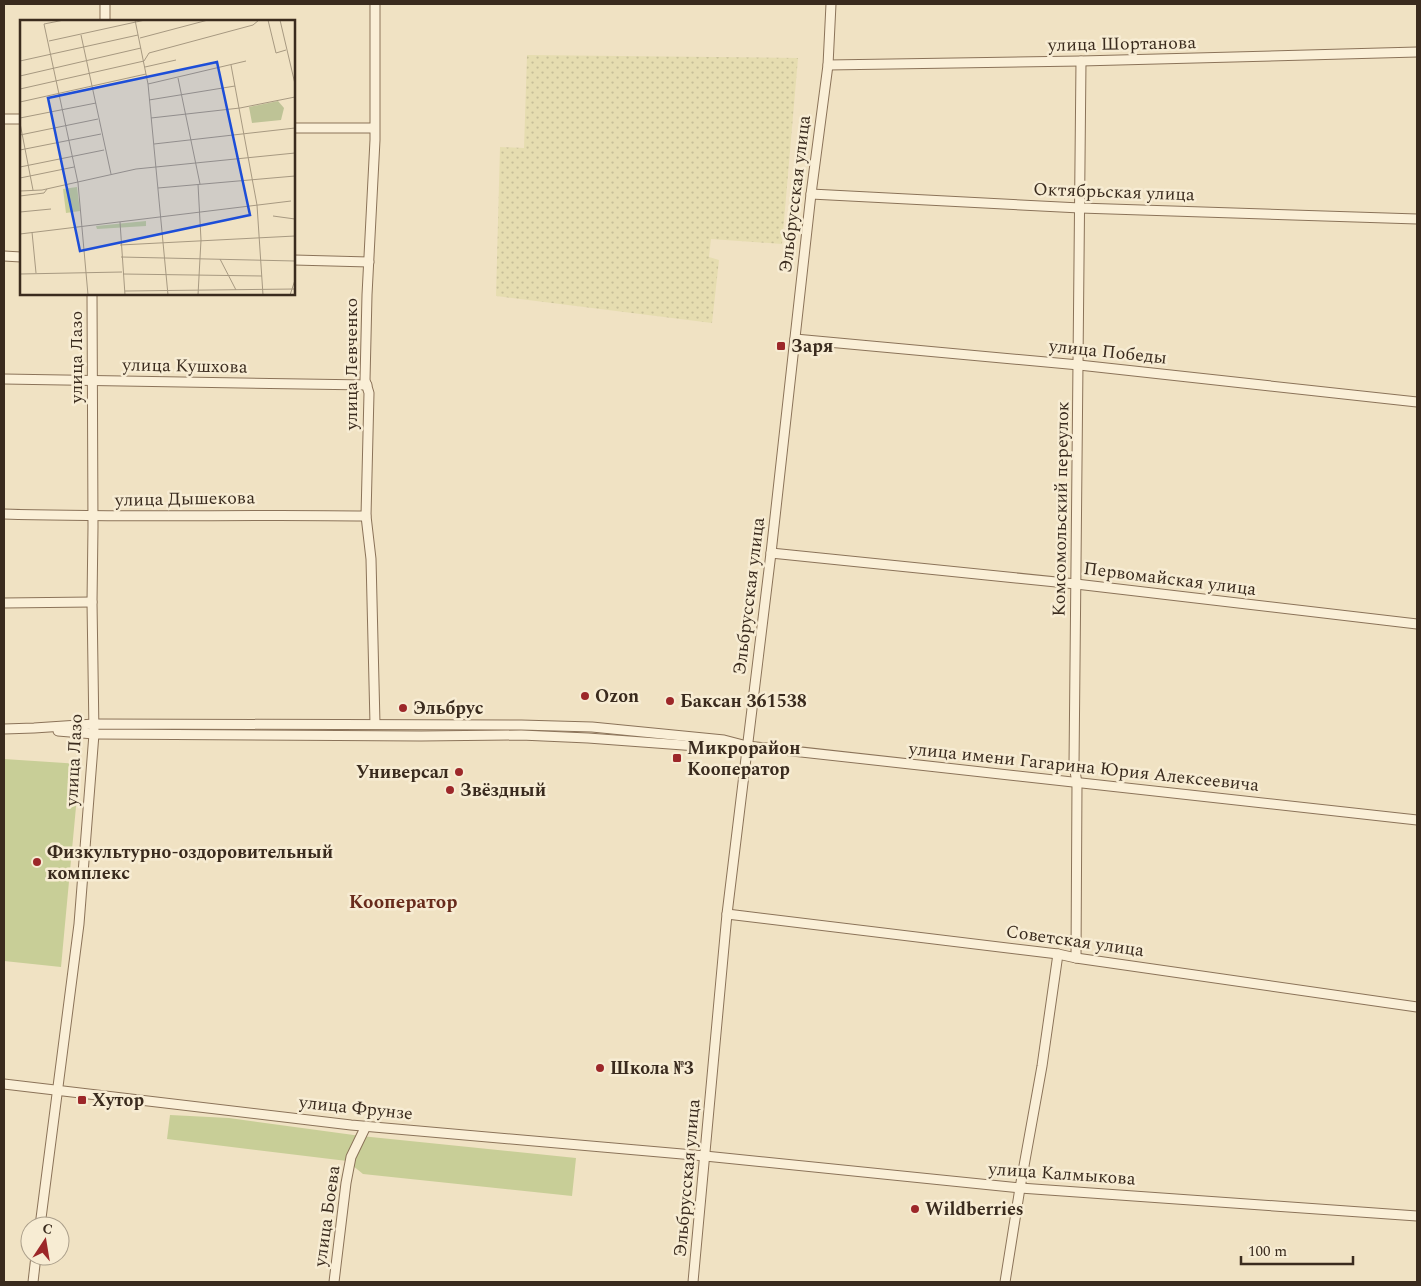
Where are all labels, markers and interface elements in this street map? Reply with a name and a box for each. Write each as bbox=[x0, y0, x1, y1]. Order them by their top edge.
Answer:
inset map bbox=[20, 20, 295, 295]
street label: улица Шортанова bbox=[1047, 29, 1197, 59]
street label: Эльбрусская улица bbox=[772, 113, 818, 274]
street label: Октябрьская улица bbox=[1033, 176, 1196, 208]
street label: улица Левченко bbox=[338, 298, 365, 431]
street label: улица Лазо bbox=[63, 311, 90, 404]
street label: улица Победы bbox=[1047, 332, 1168, 372]
place label: Заря bbox=[791, 333, 834, 360]
marker: Заря bbox=[775, 340, 787, 352]
street label: улица Кушхова bbox=[121, 351, 248, 381]
street label: Комсомольский переулок bbox=[1046, 401, 1076, 617]
street label: улица Дышекова bbox=[114, 484, 256, 514]
street label: Эльбрусская улица bbox=[726, 515, 772, 676]
street label: Первомайская улица bbox=[1082, 555, 1258, 603]
place label: Ozon bbox=[595, 683, 639, 710]
place label: Баксан 361538 bbox=[680, 688, 807, 715]
marker: Ozon bbox=[579, 690, 591, 702]
place label: Эльбрус bbox=[413, 695, 484, 722]
marker: Баксан 361538 bbox=[664, 695, 676, 707]
marker: Эльбрус bbox=[397, 702, 409, 714]
street label: улица Лазо bbox=[58, 713, 90, 808]
place label: Микрорайон Кооператор bbox=[687, 735, 801, 783]
street label: улица имени Гагарина Юрия Алексеевича bbox=[907, 735, 1261, 799]
marker: Микрорайон Кооператор bbox=[671, 752, 683, 764]
place label: Универсал bbox=[356, 759, 449, 786]
marker: Универсал bbox=[453, 766, 465, 778]
place label: Звёздный bbox=[460, 777, 546, 804]
marker: Звёздный bbox=[444, 784, 456, 796]
place label: Физкультурно-оздоровительный комплекс bbox=[47, 839, 333, 887]
marker: Физкультурно-оздоровительный комплекс bbox=[31, 856, 43, 868]
district label: Кооператор bbox=[349, 888, 457, 917]
street label: Советская улица bbox=[1004, 918, 1146, 964]
place label: Школа №3 bbox=[610, 1055, 694, 1082]
marker: Школа №3 bbox=[594, 1062, 606, 1074]
place label: Хутор bbox=[92, 1087, 144, 1114]
street label: улица Фрунзе bbox=[297, 1088, 414, 1127]
marker: Хутор bbox=[76, 1094, 88, 1106]
street label: Эльбрусская улица bbox=[667, 1098, 707, 1258]
street label: улица Калмыкова bbox=[986, 1155, 1137, 1193]
street label: улица Боева bbox=[306, 1163, 347, 1269]
place label: Wildberries bbox=[925, 1196, 1024, 1223]
marker: Wildberries bbox=[909, 1203, 921, 1215]
north arrow bbox=[20, 1216, 70, 1266]
text: С bbox=[41, 1217, 55, 1240]
scale bar bbox=[1241, 1234, 1354, 1266]
text: 100 m bbox=[1248, 1240, 1287, 1263]

